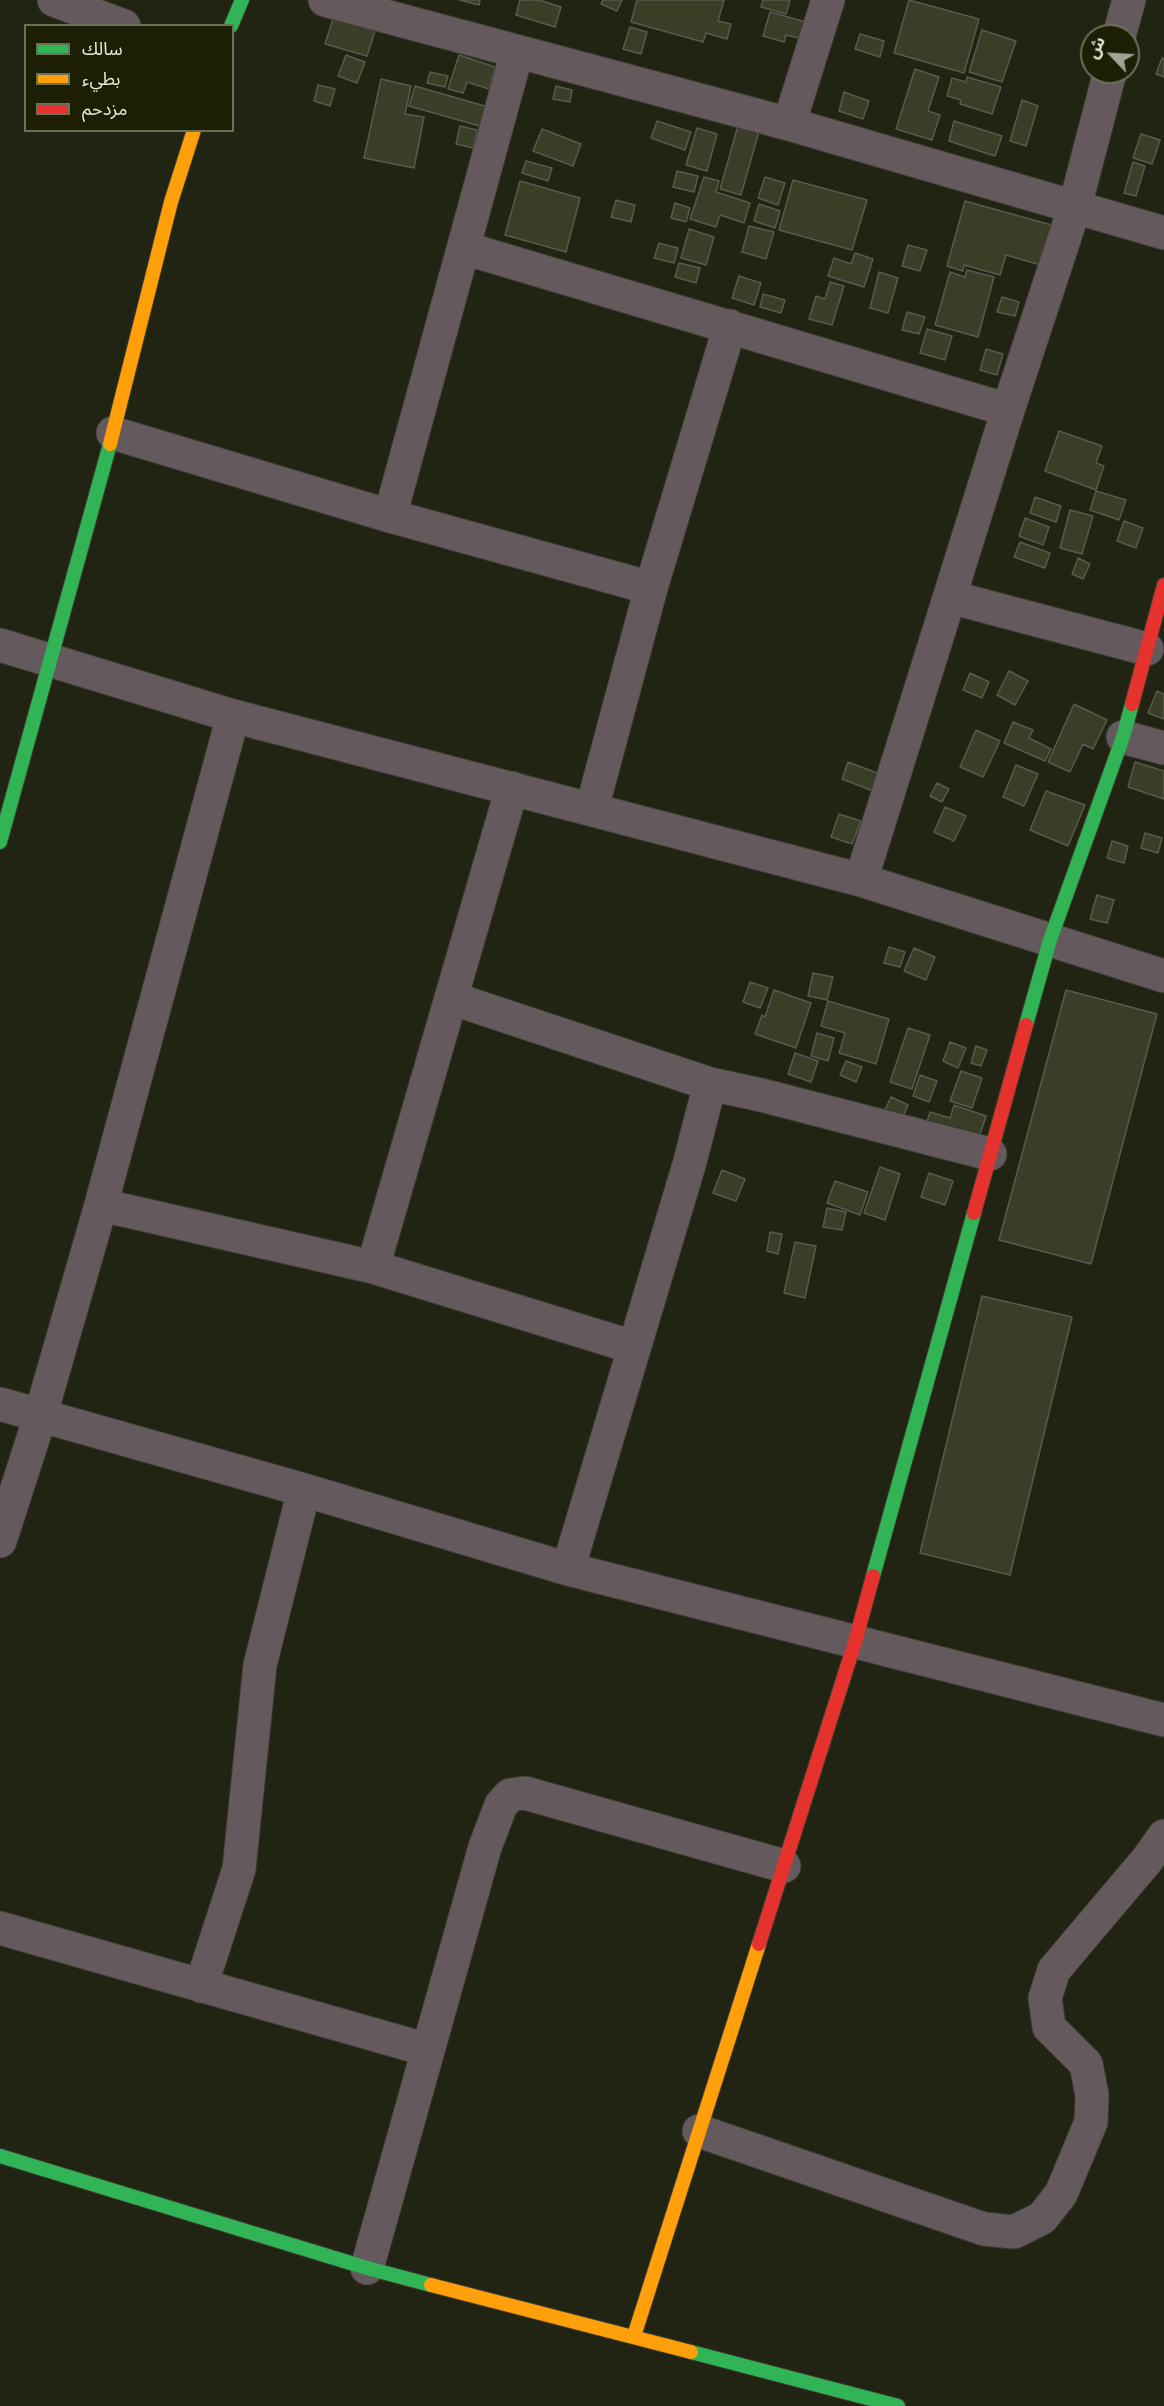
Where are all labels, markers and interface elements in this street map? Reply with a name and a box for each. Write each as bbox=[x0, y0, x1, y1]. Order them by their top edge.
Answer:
legend bbox=[24, 24, 234, 132]
north arrow bbox=[1080, 24, 1140, 84]
text: ش bbox=[1081, 33, 1110, 62]
text: سالك bbox=[82, 36, 123, 60]
text: بطيء bbox=[82, 66, 120, 90]
text: مزدحم bbox=[82, 96, 127, 120]

